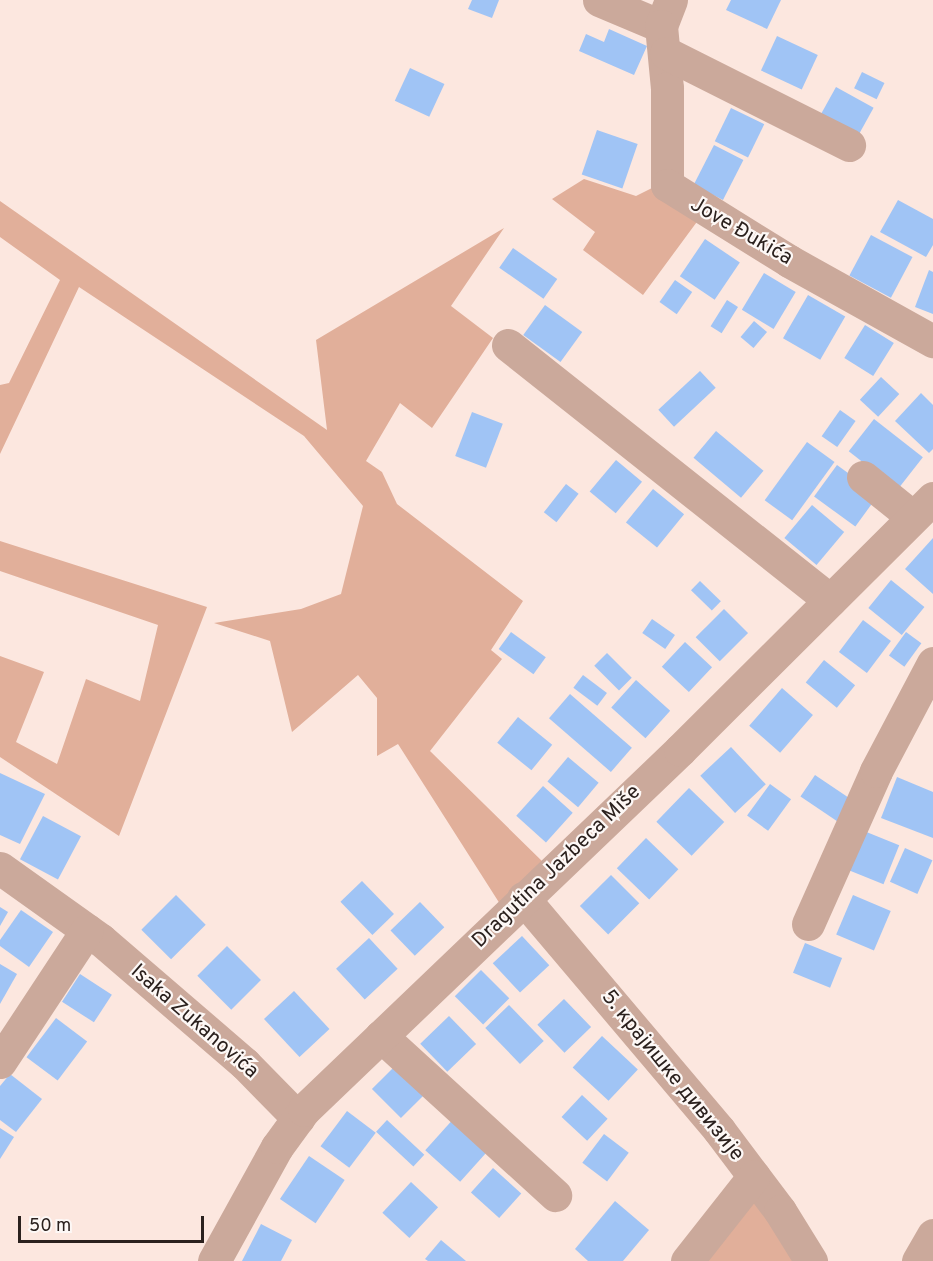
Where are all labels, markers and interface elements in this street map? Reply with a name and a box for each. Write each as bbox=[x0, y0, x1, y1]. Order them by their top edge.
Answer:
street label: Jove Đukića bbox=[685, 193, 797, 271]
street label: Dragutina Jazbeca Miše bbox=[468, 780, 646, 954]
street label: Isaka Zukanovića bbox=[125, 960, 263, 1084]
street label: 5. крајишке дивизије bbox=[595, 985, 749, 1167]
scale bar bbox=[21, 1204, 207, 1242]
text: 50 m bbox=[29, 1215, 71, 1238]

